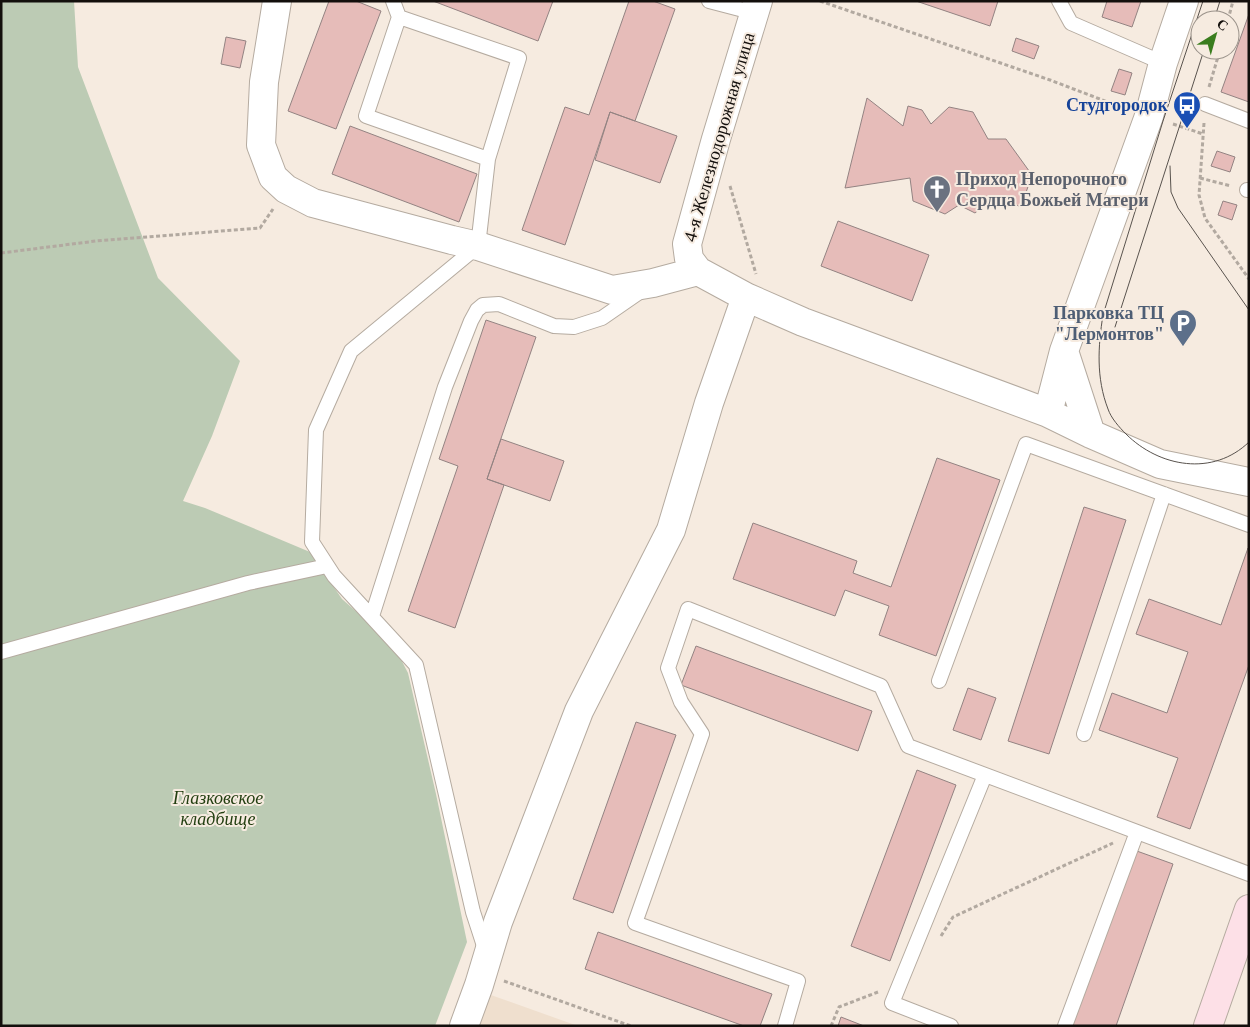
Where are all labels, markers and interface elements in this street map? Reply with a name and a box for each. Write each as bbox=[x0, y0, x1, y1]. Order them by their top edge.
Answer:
north arrow bbox=[1190, 10, 1240, 60]
text: С bbox=[1214, 16, 1231, 34]
street label: 4-я Железнодорожная улица bbox=[680, 30, 758, 244]
bus stop icon: Студгородок bbox=[1172, 90, 1202, 129]
place label: Студгородок bbox=[1066, 95, 1169, 115]
place label: Приход Непорочного Сердца Божьей Матери bbox=[956, 169, 1149, 210]
church icon: Приход Непорочного Сердца Божьей Матери bbox=[922, 174, 952, 213]
place label: Парковка ТЦ "Лермонтов" bbox=[1053, 303, 1164, 344]
parking icon: Парковка ТЦ "Лермонтов" bbox=[1168, 308, 1198, 347]
park label: Глазковское кладбище bbox=[172, 788, 263, 829]

